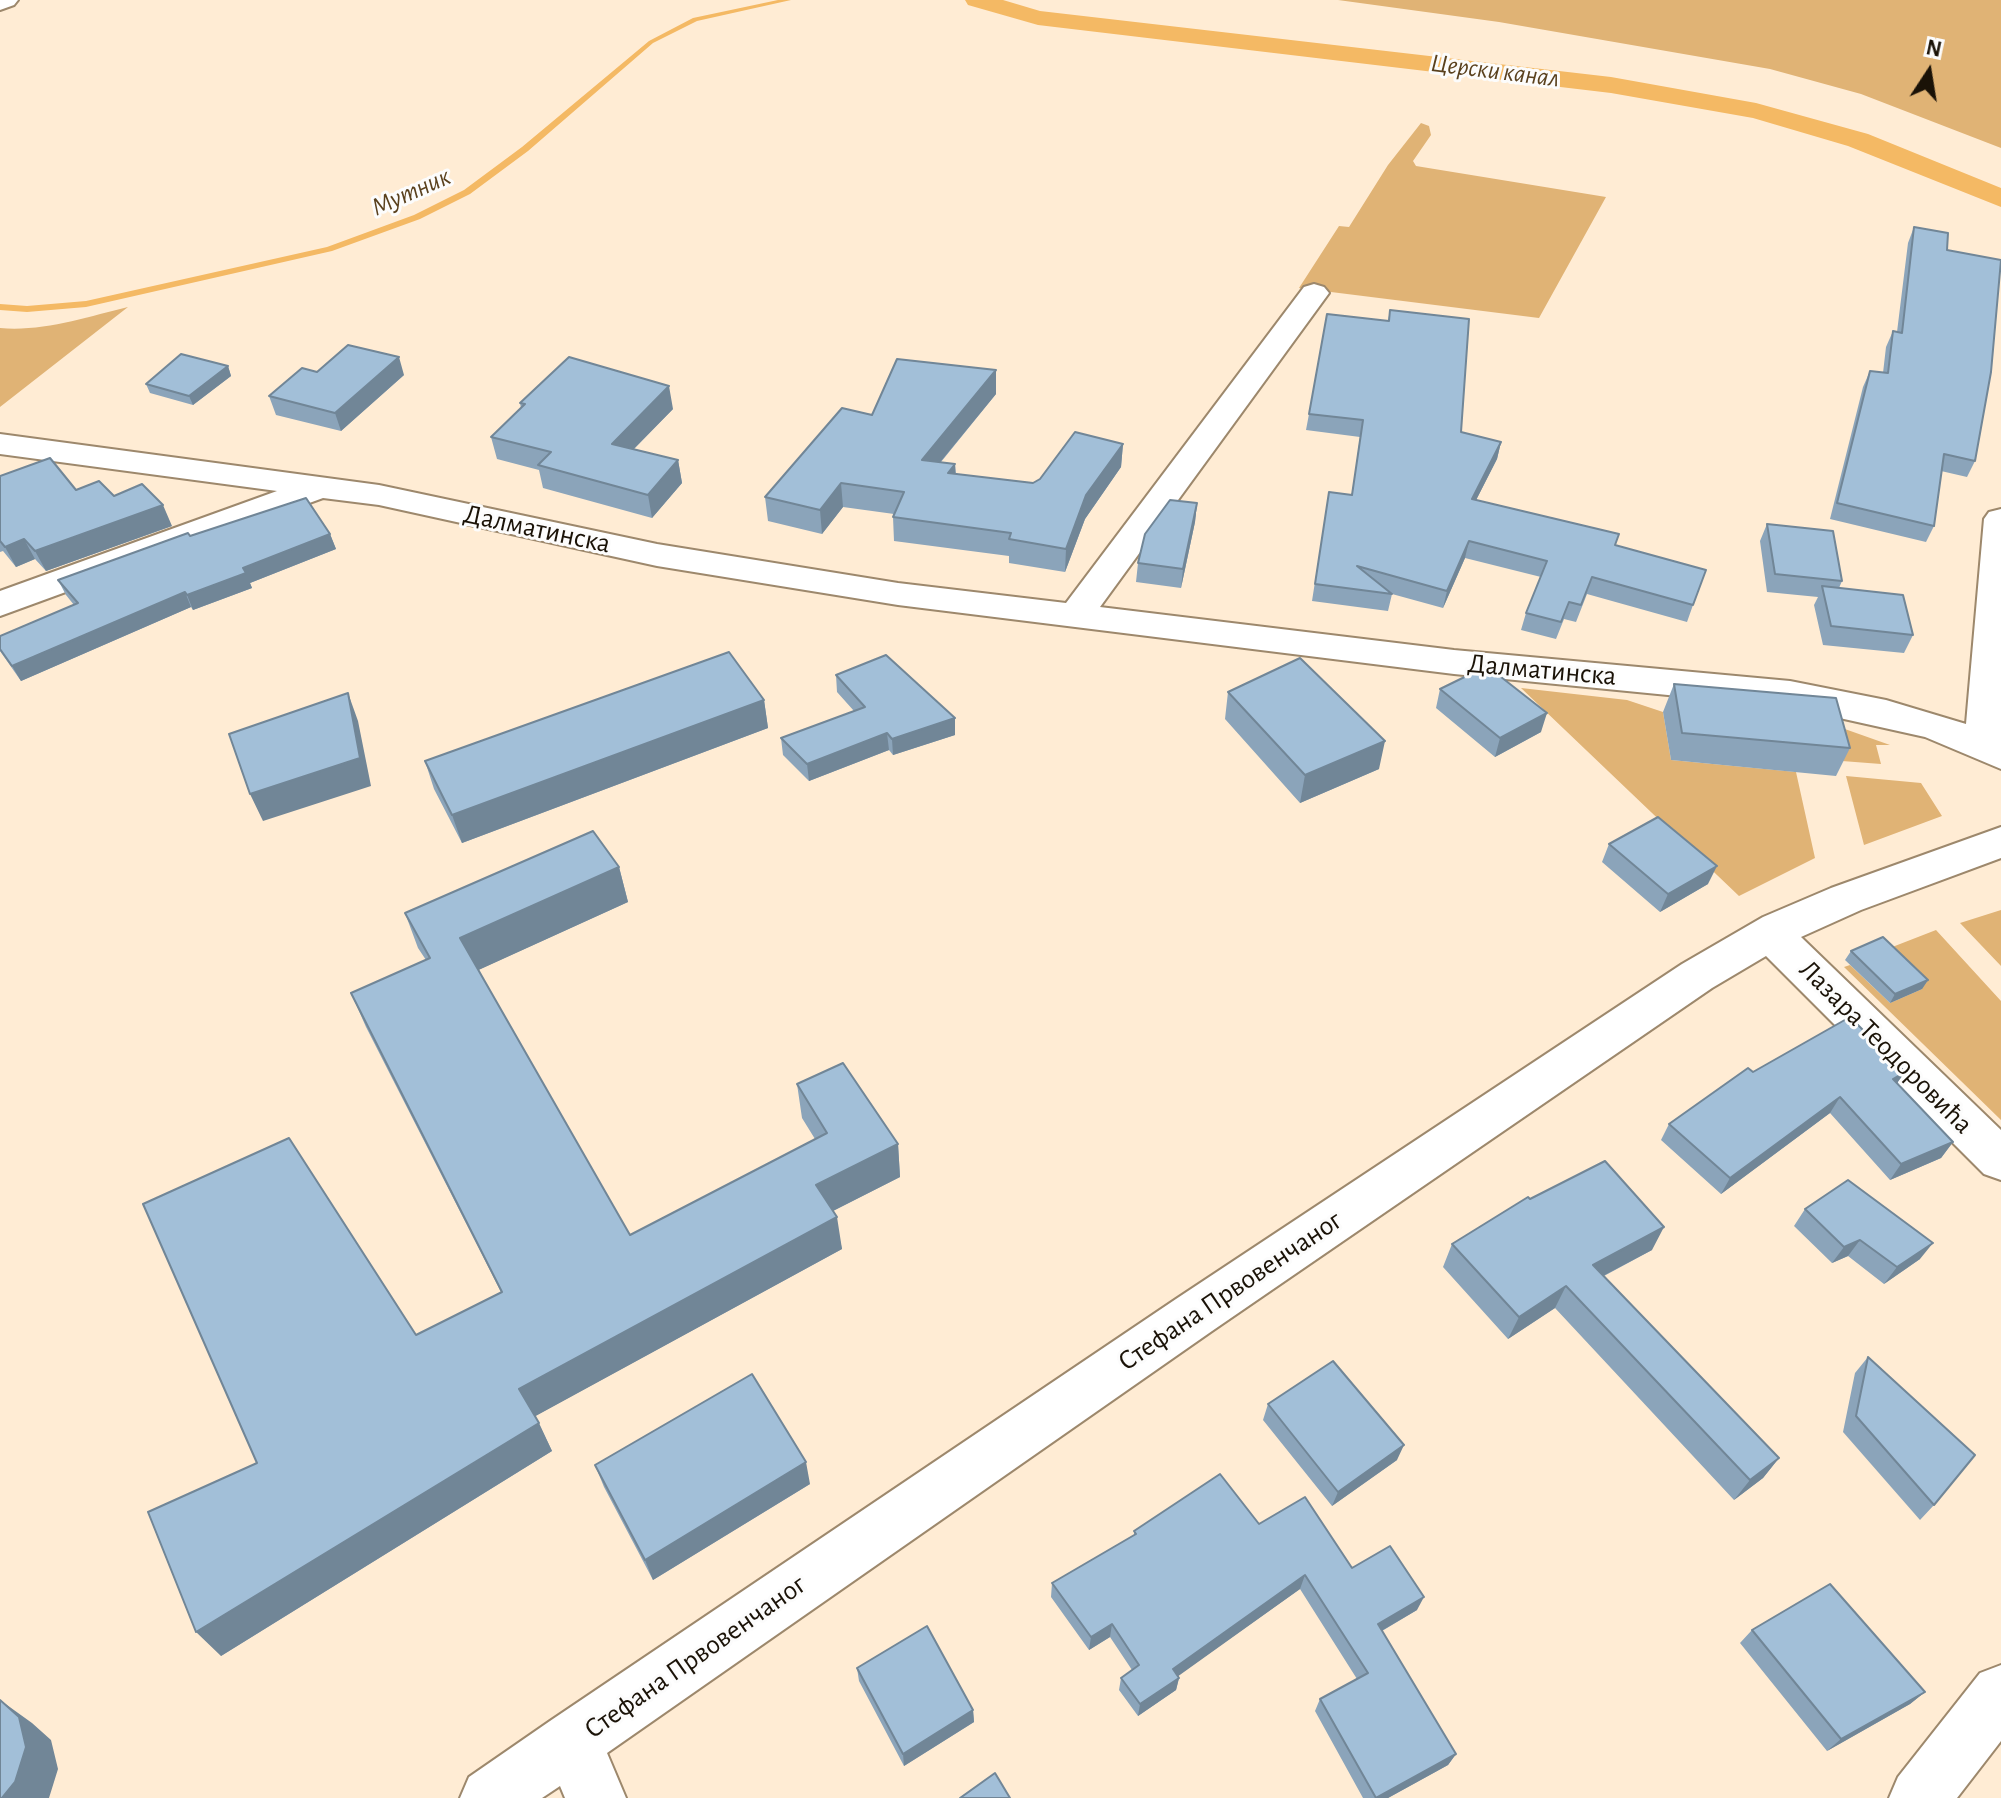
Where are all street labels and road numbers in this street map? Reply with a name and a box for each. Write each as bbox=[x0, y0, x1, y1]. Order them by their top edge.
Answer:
street label: Далматинска bbox=[461, 497, 613, 561]
street label: Далматинска bbox=[1466, 647, 1618, 693]
street label: Лазара Теодоровића bbox=[1792, 953, 1980, 1141]
street label: Стефана Првовенчаног bbox=[1112, 1204, 1348, 1378]
street label: Стефана Првовенчаног bbox=[578, 1568, 812, 1746]

